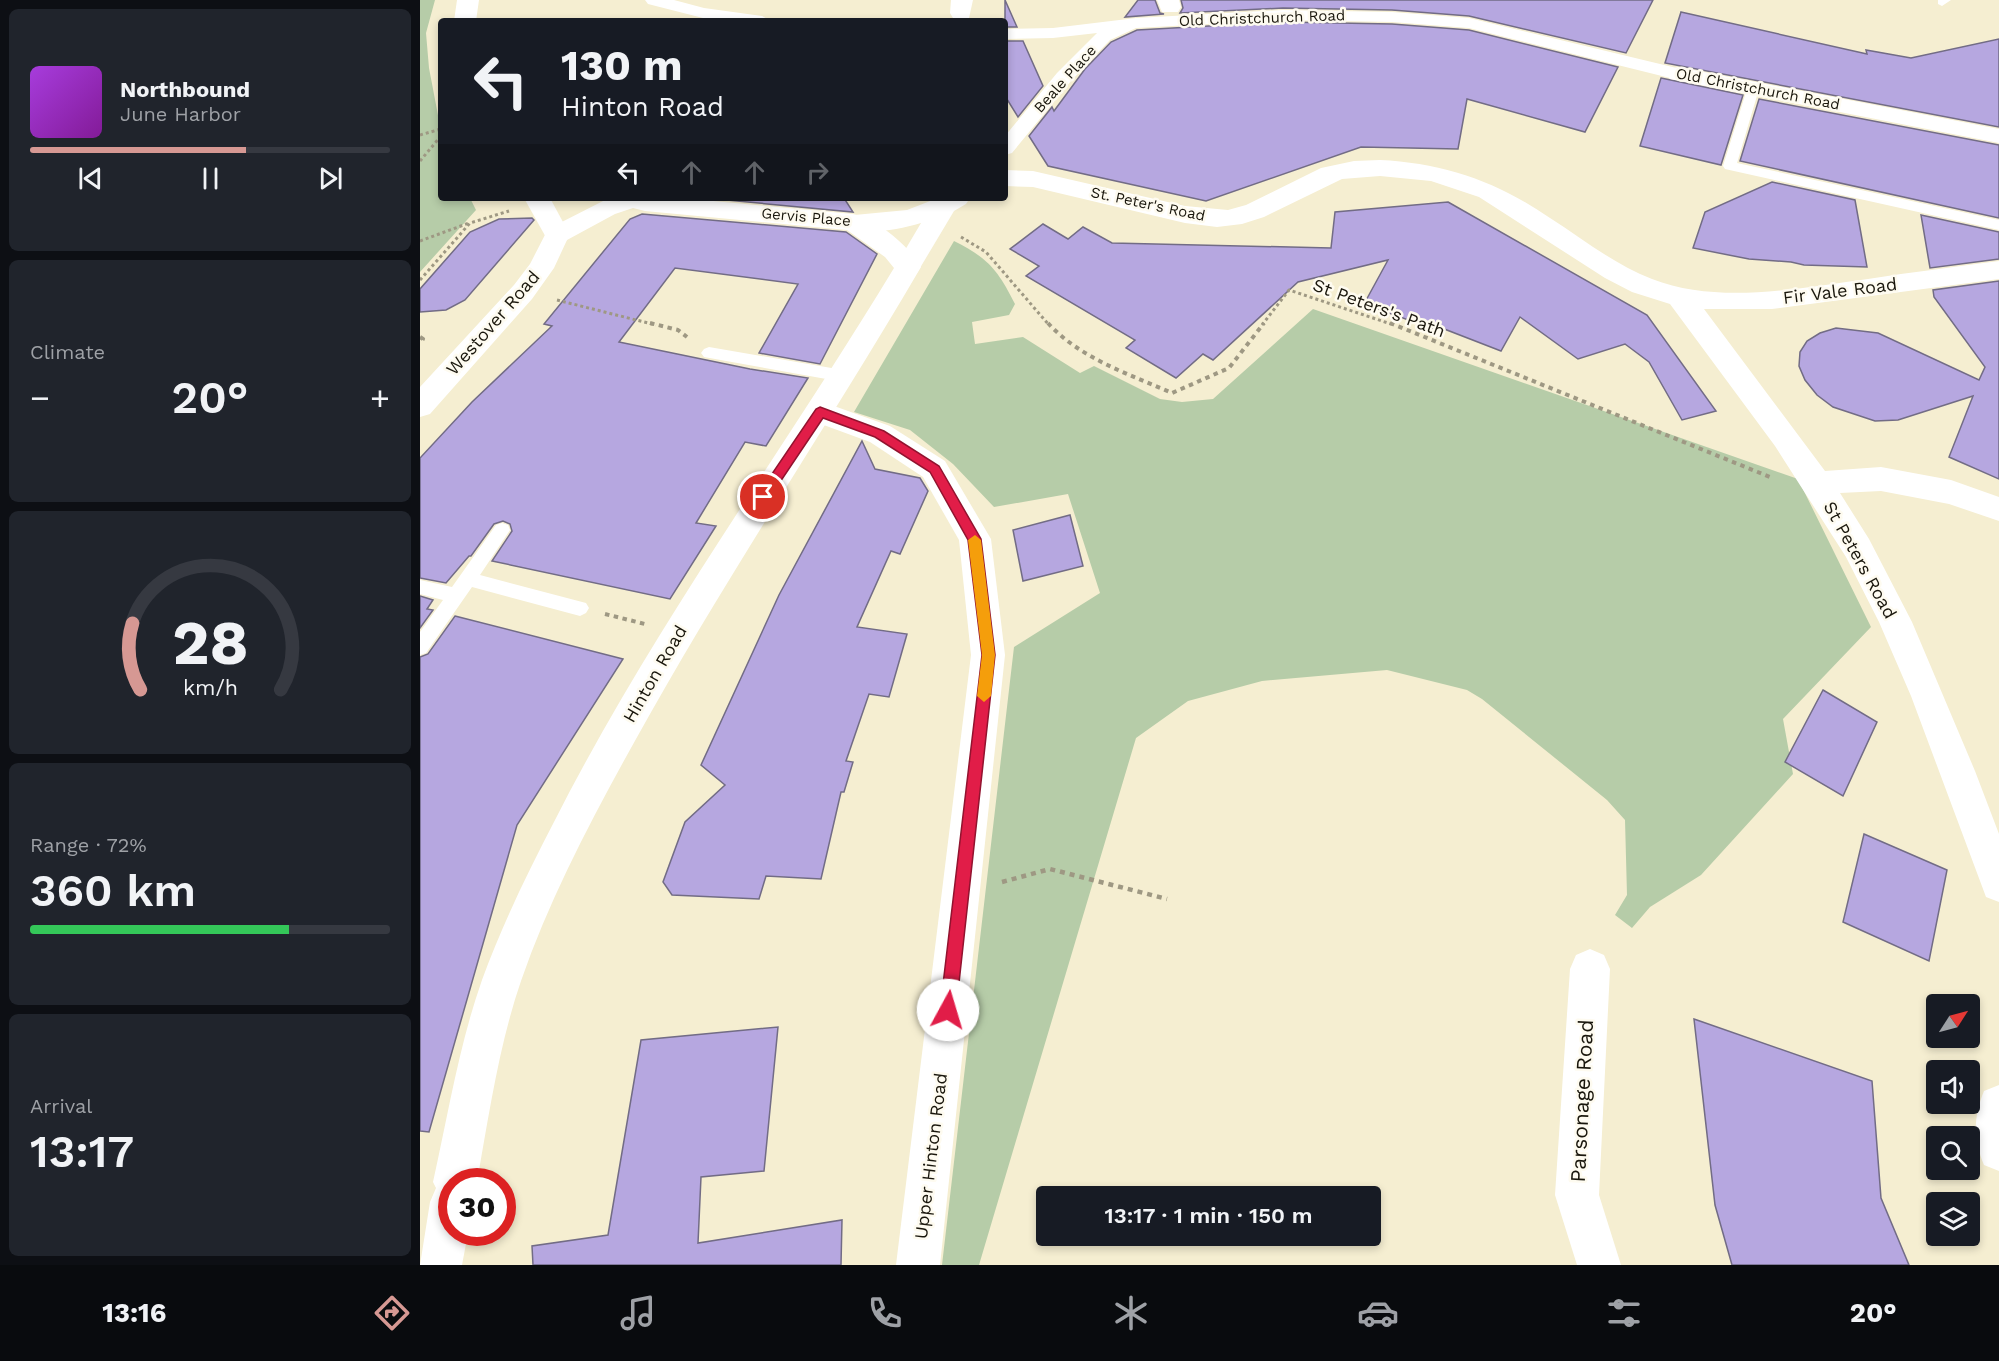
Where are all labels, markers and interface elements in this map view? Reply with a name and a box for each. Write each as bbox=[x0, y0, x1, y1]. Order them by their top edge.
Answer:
street label: Old Christchurch Road bbox=[1179, 6, 1345, 30]
text: 130 m bbox=[561, 41, 683, 90]
icon: left bbox=[462, 42, 540, 120]
street label: Beale Place bbox=[1030, 42, 1100, 116]
street label: Old Christchurch Road bbox=[1675, 64, 1841, 114]
text: Northbound bbox=[120, 77, 250, 102]
text: Hinton Road bbox=[561, 91, 724, 123]
text: June Harbor bbox=[120, 102, 241, 126]
icon: left bbox=[612, 156, 645, 189]
icon: ahead bbox=[675, 156, 708, 189]
icon: ahead bbox=[738, 156, 771, 189]
icon: right bbox=[801, 156, 834, 189]
icon: previous bbox=[74, 162, 107, 195]
icon: pause bbox=[194, 162, 227, 195]
icon: next bbox=[314, 162, 347, 195]
street label: St. Peter's Road bbox=[1089, 183, 1207, 225]
street label: Gervis Place bbox=[761, 204, 851, 230]
street label: Westover Road bbox=[442, 266, 544, 379]
street label: Fir Vale Road bbox=[1782, 273, 1898, 308]
street label: St Peters's Path bbox=[1310, 274, 1448, 341]
text: Climate bbox=[30, 340, 105, 364]
text: 20° bbox=[172, 371, 248, 424]
text: − bbox=[30, 378, 50, 417]
text: + bbox=[370, 378, 390, 417]
pin bbox=[737, 471, 788, 522]
icon: arrive bbox=[746, 480, 779, 513]
street label: St Peters Road bbox=[1820, 498, 1901, 622]
text: 28 bbox=[172, 606, 248, 679]
street label: Hinton Road bbox=[618, 621, 691, 726]
text: km/h bbox=[182, 675, 238, 700]
text: Range · 72% bbox=[30, 833, 147, 857]
text: 360 km bbox=[30, 864, 196, 917]
position arrow bbox=[916, 978, 980, 1042]
north arrow bbox=[1926, 994, 1980, 1048]
map controls bbox=[1926, 994, 1980, 1246]
street label: Parsonage Road bbox=[1565, 1019, 1598, 1183]
button: sound bbox=[1926, 1060, 1980, 1114]
street label: Upper Hinton Road bbox=[910, 1072, 951, 1240]
text: Arrival bbox=[30, 1094, 92, 1118]
text: 13:17 bbox=[30, 1125, 134, 1178]
button: search bbox=[1926, 1126, 1980, 1180]
speed limit sign: 30 bbox=[438, 1168, 516, 1246]
button: layers bbox=[1926, 1192, 1980, 1246]
text: 13:17 · 1 min · 150 m bbox=[1105, 1203, 1312, 1228]
icon: directions bbox=[371, 1292, 413, 1334]
icon: music bbox=[617, 1292, 659, 1334]
icon: phone bbox=[864, 1292, 906, 1334]
icon: climate bbox=[1110, 1292, 1152, 1334]
icon: car bbox=[1357, 1292, 1399, 1334]
icon: filters bbox=[1603, 1292, 1645, 1334]
text: 13:16 bbox=[102, 1297, 166, 1329]
text: 20° bbox=[1850, 1297, 1897, 1329]

